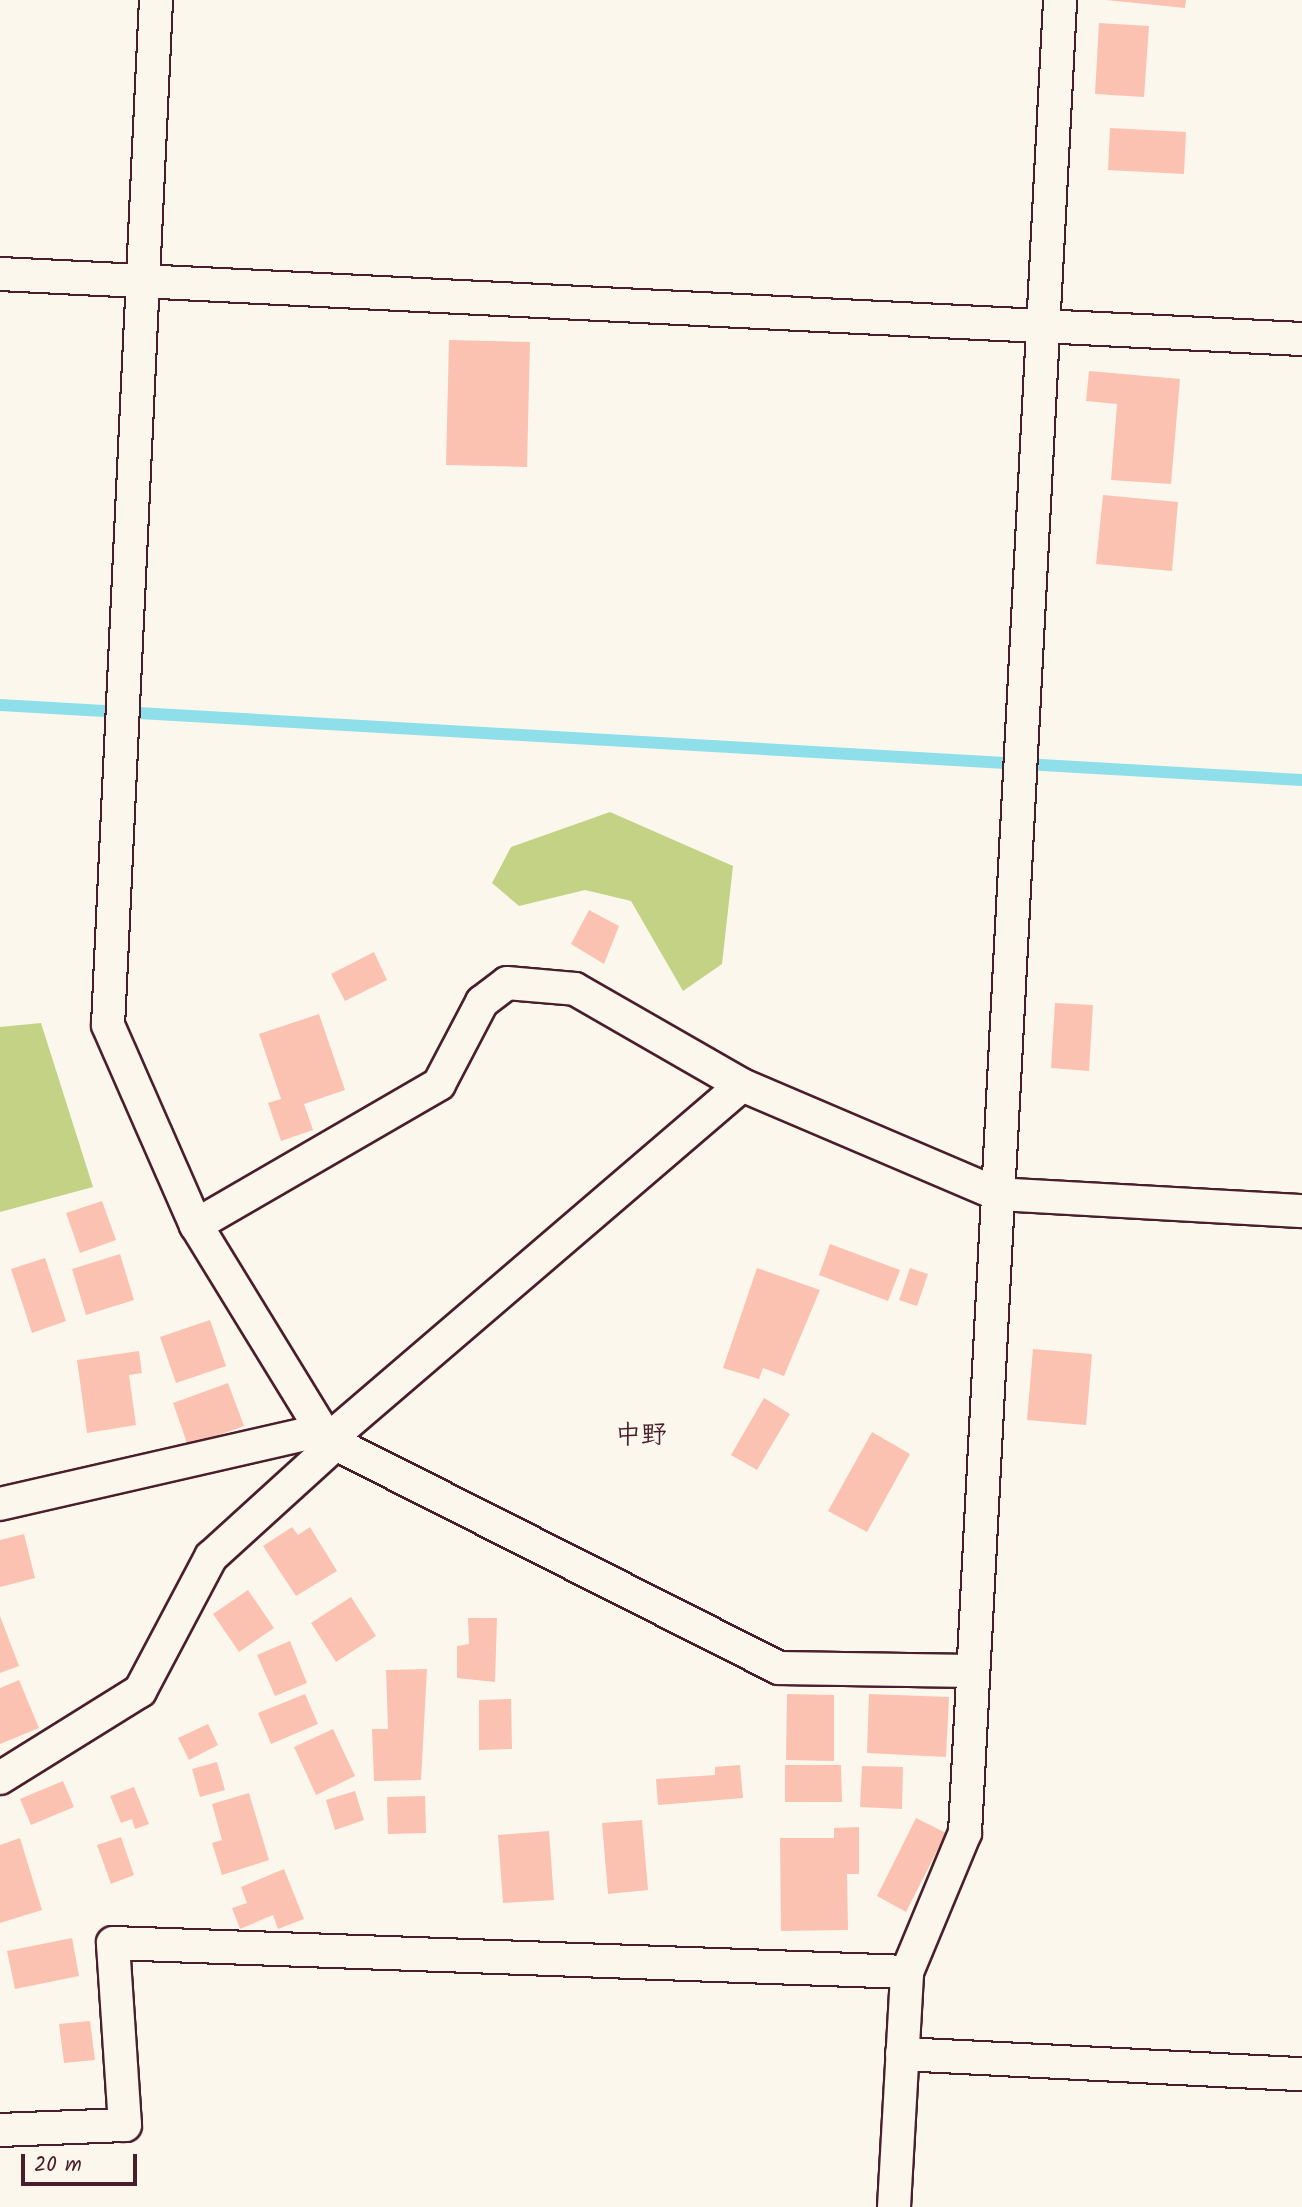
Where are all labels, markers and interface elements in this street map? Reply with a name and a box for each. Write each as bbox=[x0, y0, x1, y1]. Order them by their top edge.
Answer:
district label: 中野 bbox=[615, 1421, 667, 1453]
scale bar bbox=[24, 2140, 140, 2184]
text: 20 m bbox=[34, 2149, 82, 2182]

